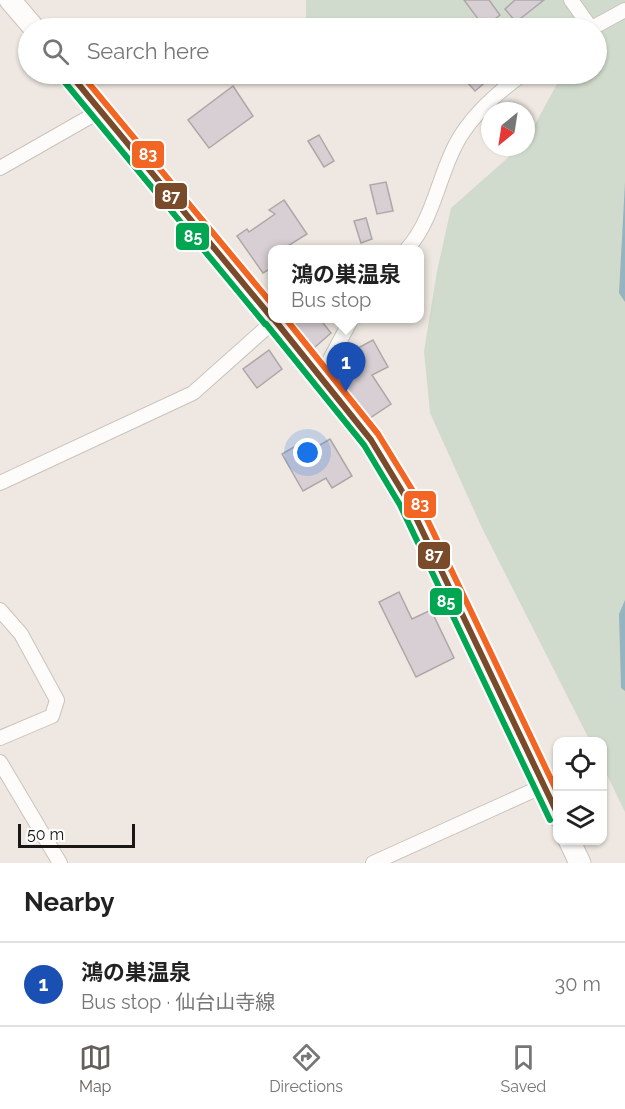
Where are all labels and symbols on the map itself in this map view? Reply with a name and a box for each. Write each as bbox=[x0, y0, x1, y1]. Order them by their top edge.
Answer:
north arrow bbox=[481, 102, 535, 156]
line badge: 83 bbox=[131, 140, 165, 169]
text: 83 bbox=[139, 145, 157, 164]
line badge: 87 bbox=[154, 182, 188, 210]
text: 87 bbox=[162, 187, 180, 206]
line badge: 85 bbox=[175, 222, 210, 251]
text: 85 bbox=[184, 227, 202, 246]
pin: 1 bbox=[326, 342, 366, 392]
your location bbox=[293, 438, 322, 467]
line badge: 83 bbox=[403, 490, 437, 519]
text: 83 bbox=[411, 495, 429, 514]
line badge: 87 bbox=[417, 541, 451, 570]
text: 87 bbox=[425, 546, 443, 565]
line badge: 85 bbox=[429, 587, 463, 616]
text: 85 bbox=[437, 592, 455, 611]
scale bar bbox=[18, 821, 135, 848]

